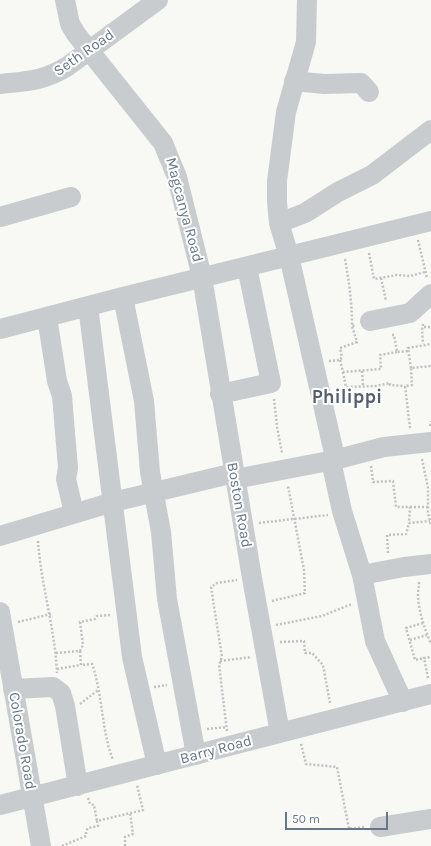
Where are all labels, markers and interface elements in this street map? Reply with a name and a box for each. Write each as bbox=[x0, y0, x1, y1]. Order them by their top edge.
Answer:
street label: Seth Road bbox=[50, 26, 118, 80]
street label: Magcanya Road bbox=[161, 156, 207, 264]
district label: Philippi bbox=[312, 387, 382, 409]
street label: Boston Road bbox=[223, 461, 255, 549]
street label: Colorado Road bbox=[5, 691, 39, 791]
street label: Barry Road bbox=[178, 732, 254, 768]
scale bar bbox=[287, 804, 390, 830]
text: 50 m bbox=[292, 812, 320, 826]

